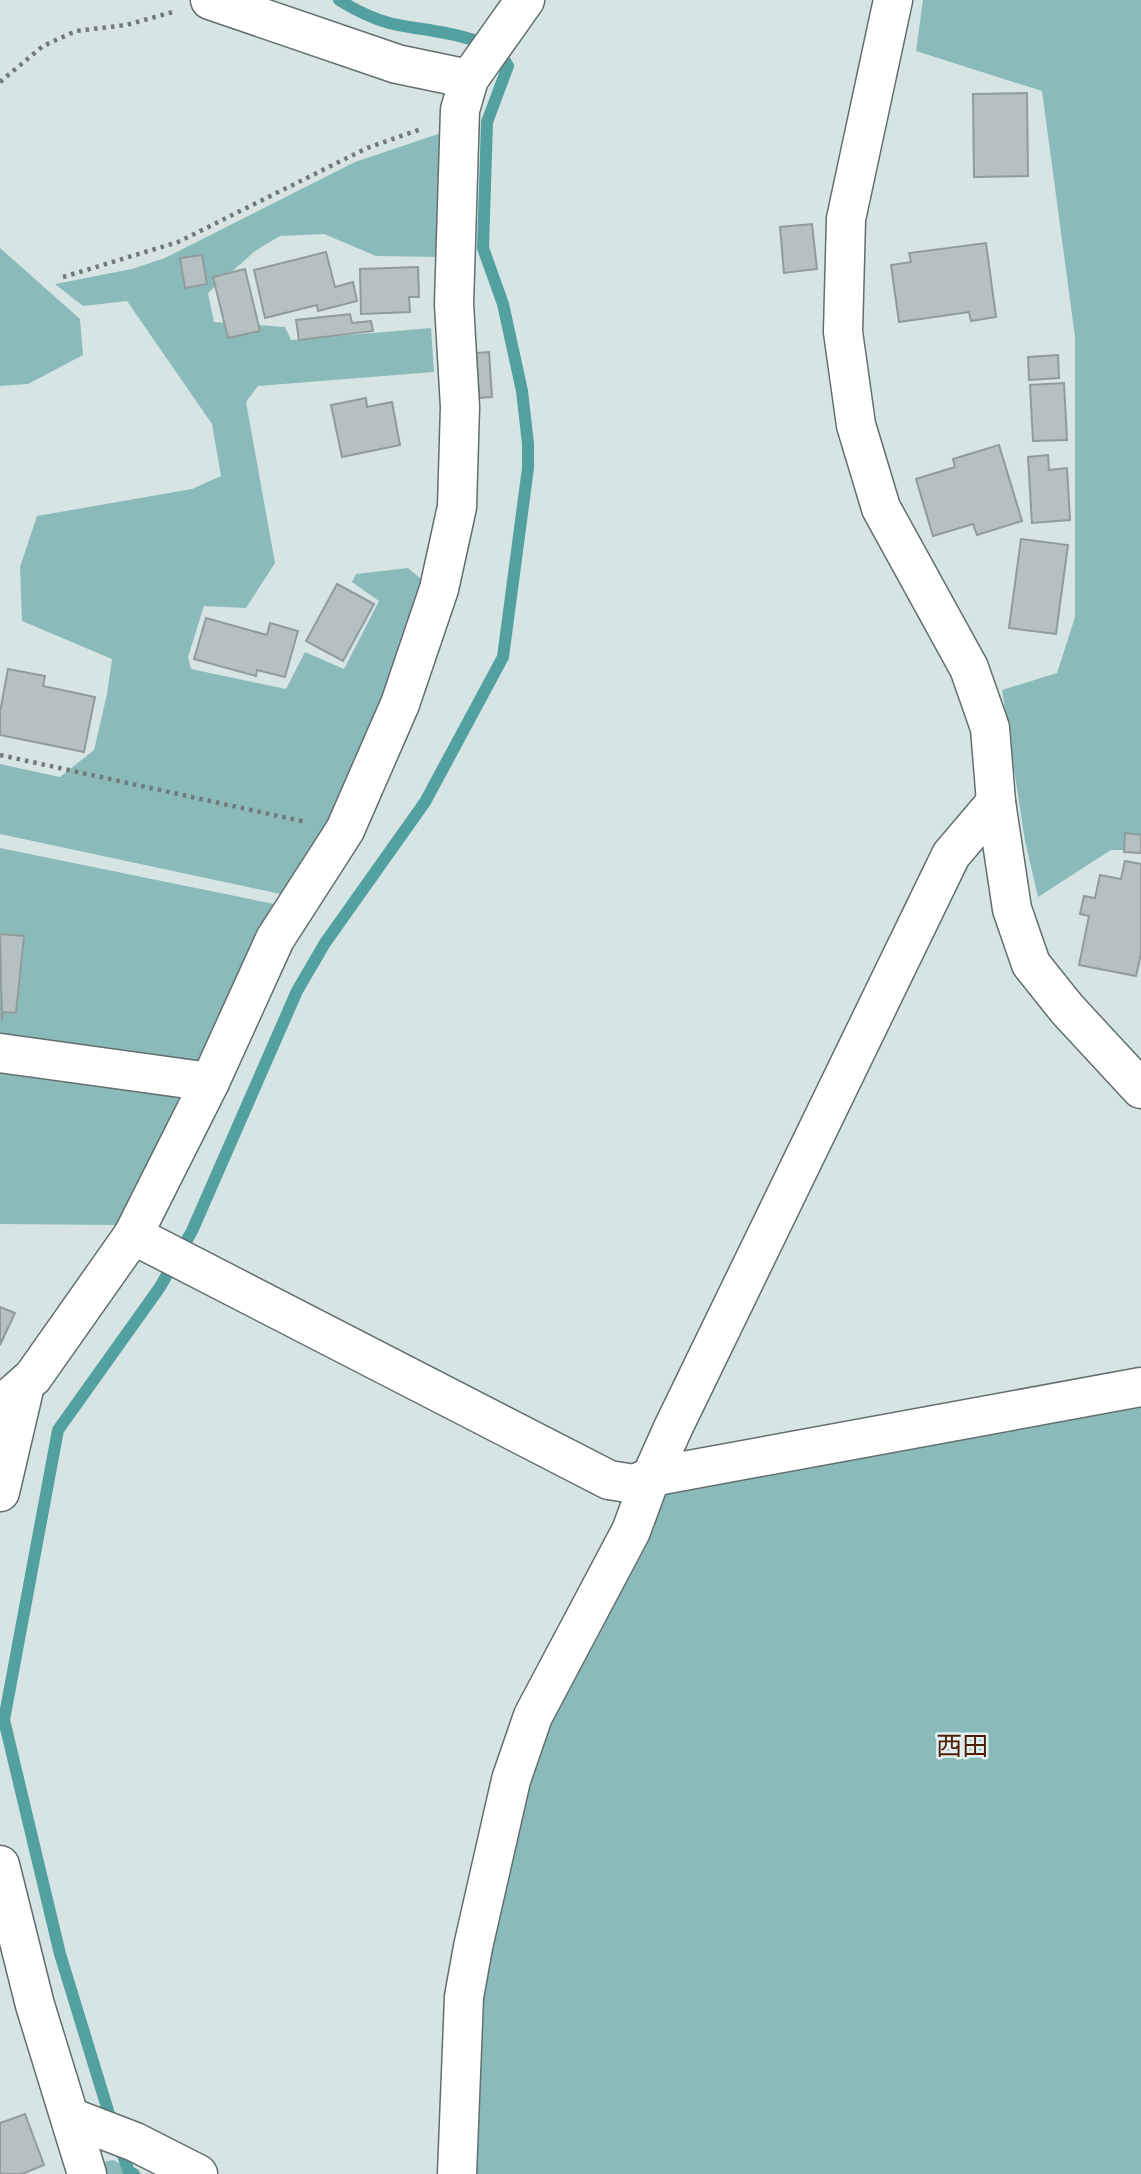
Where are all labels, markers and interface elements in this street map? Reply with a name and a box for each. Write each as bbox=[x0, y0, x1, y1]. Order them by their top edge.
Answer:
district label: 西田 bbox=[936, 1731, 988, 1762]

